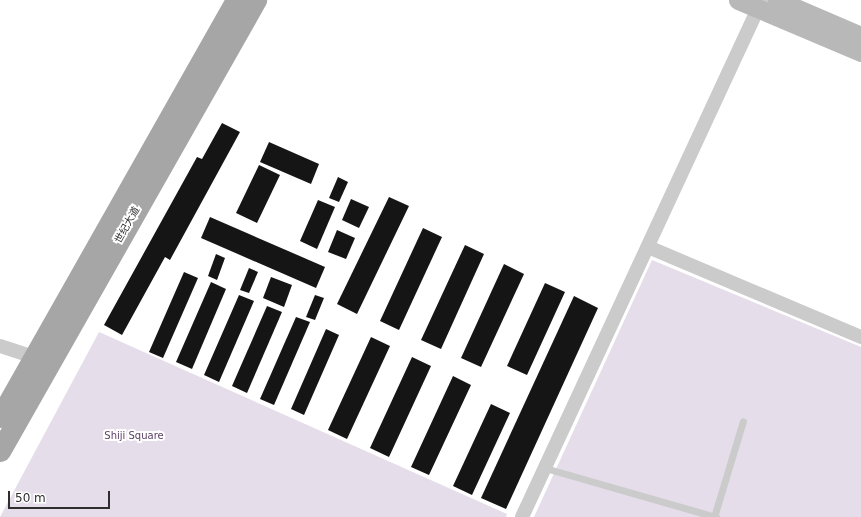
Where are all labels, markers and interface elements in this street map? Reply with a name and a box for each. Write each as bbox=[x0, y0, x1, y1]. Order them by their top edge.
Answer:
street label: 世纪大道 bbox=[112, 205, 142, 245]
park label: Shiji Square bbox=[104, 430, 164, 442]
scale bar bbox=[10, 483, 112, 509]
text: 50 m bbox=[15, 491, 46, 505]

